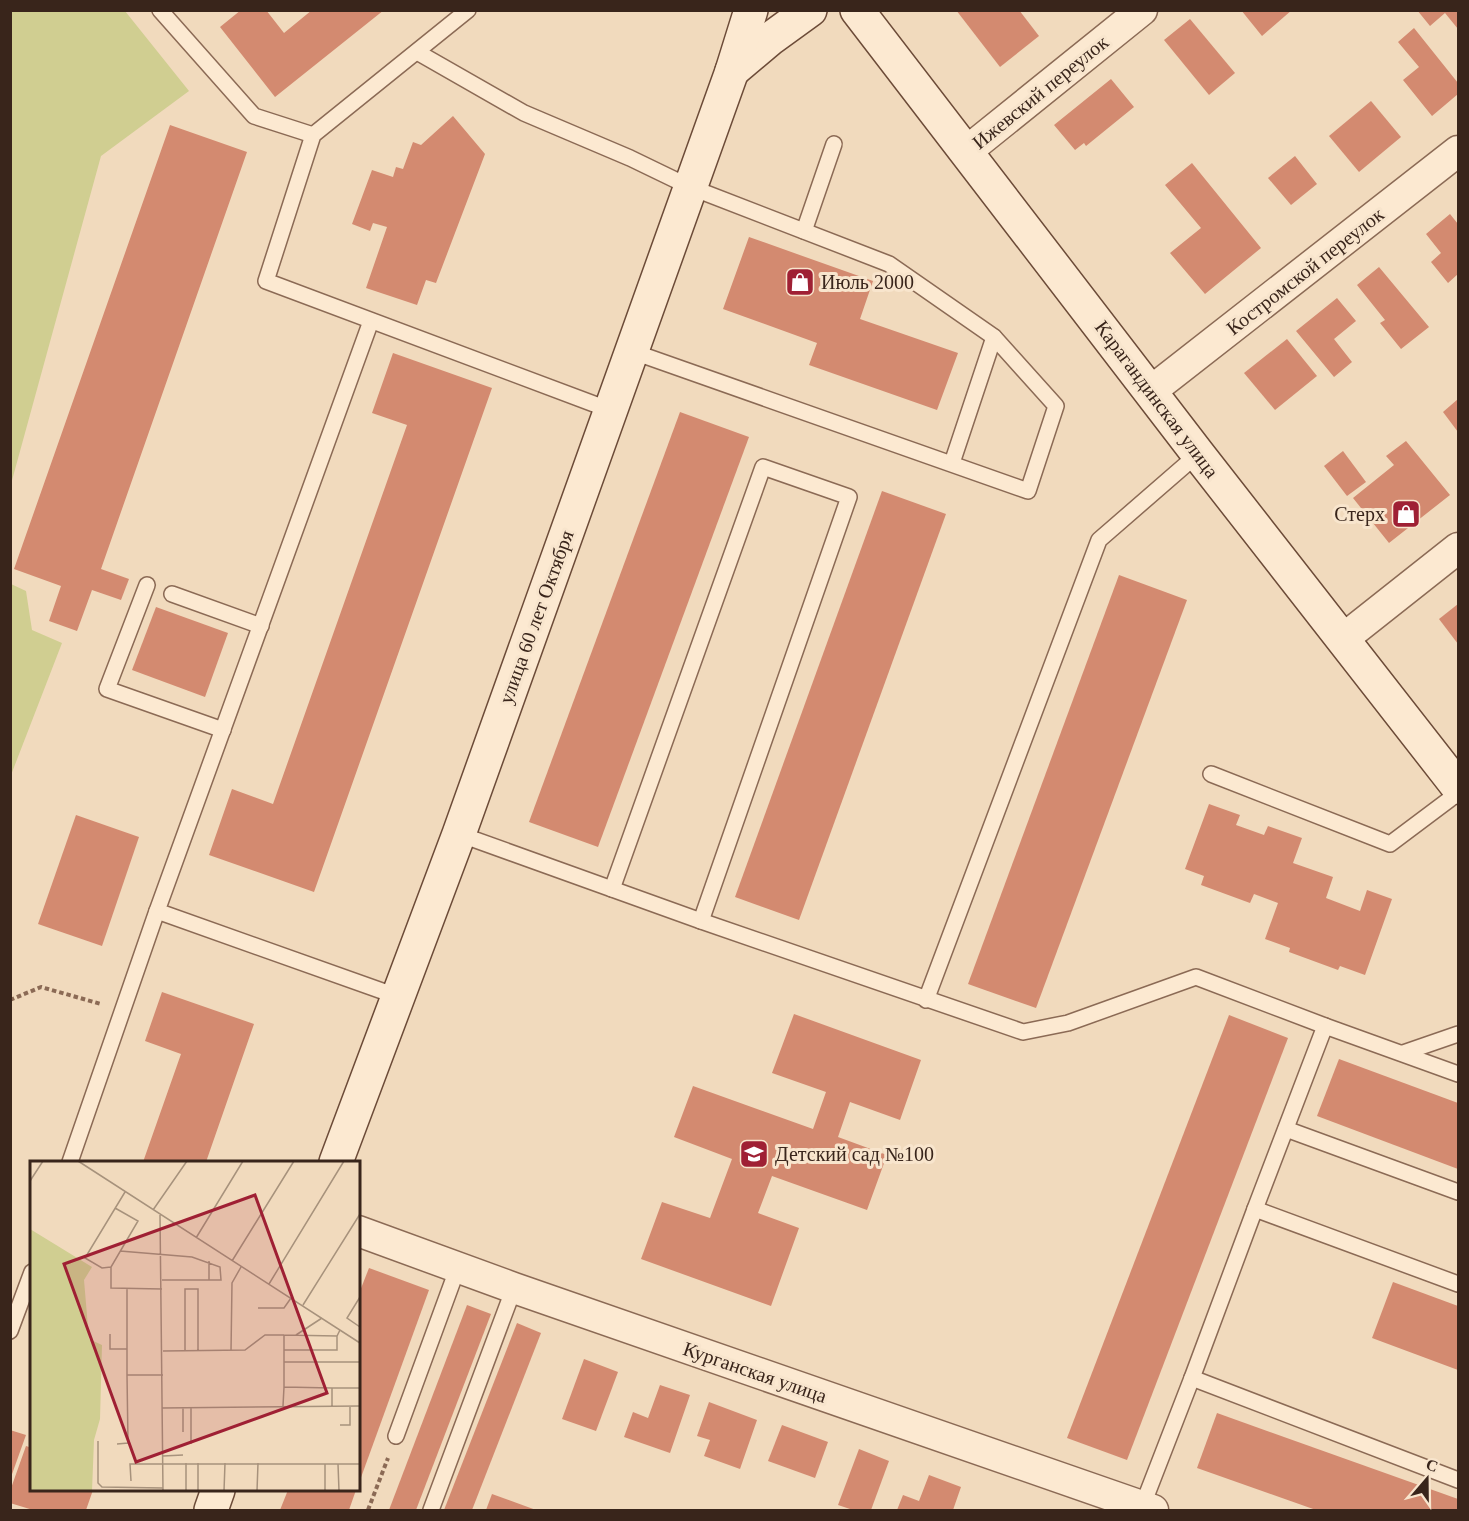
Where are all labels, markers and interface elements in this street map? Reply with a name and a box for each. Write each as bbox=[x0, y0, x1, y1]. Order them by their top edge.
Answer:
street label: Ижевский переулок bbox=[968, 30, 1113, 154]
street label: Костромской переулок bbox=[1222, 203, 1389, 340]
shop icon: Июль 2000 bbox=[784, 266, 816, 298]
place label: Июль 2000 bbox=[821, 271, 914, 293]
street label: Карагандинская улица bbox=[1090, 316, 1223, 483]
shop icon: Стерх bbox=[1390, 498, 1422, 530]
place label: Стерх bbox=[1334, 503, 1385, 526]
street label: улица 60 лет Октября bbox=[494, 527, 579, 707]
school or university icon: Детский сад №100 bbox=[738, 1138, 770, 1170]
place label: Детский сад №100 bbox=[775, 1143, 934, 1166]
inset map bbox=[30, 1161, 360, 1491]
street label: Курганская улица bbox=[680, 1337, 830, 1408]
north arrow bbox=[1397, 1449, 1457, 1509]
text: С bbox=[1424, 1455, 1440, 1475]

